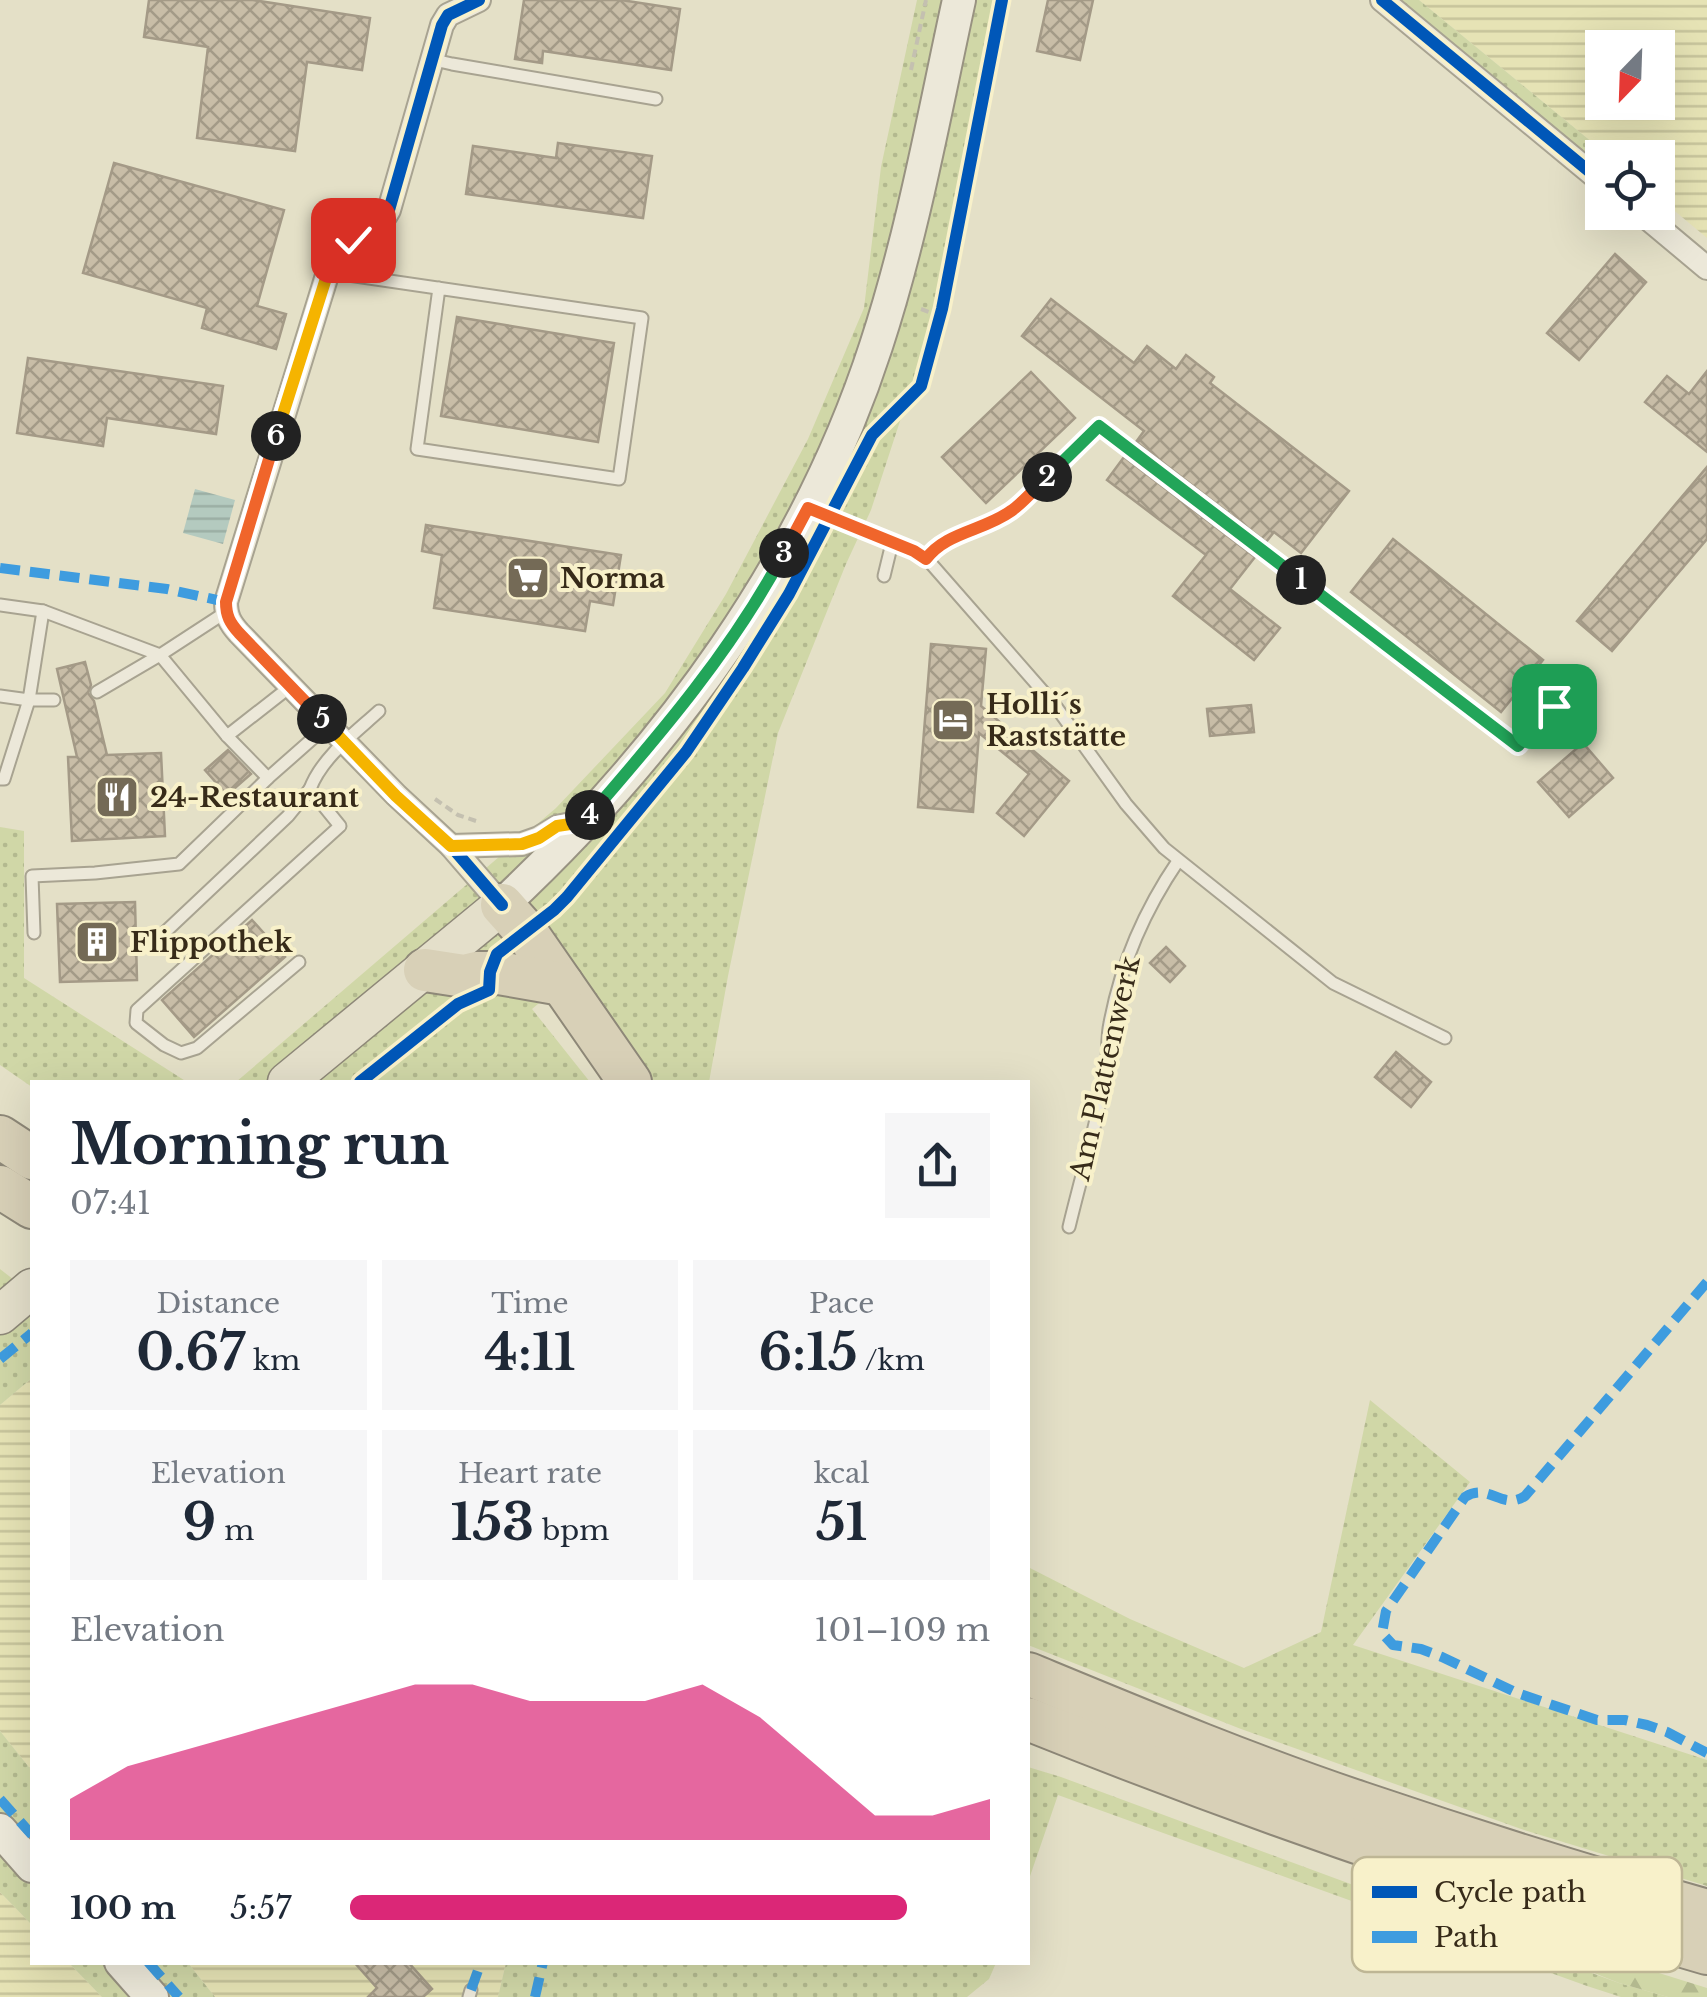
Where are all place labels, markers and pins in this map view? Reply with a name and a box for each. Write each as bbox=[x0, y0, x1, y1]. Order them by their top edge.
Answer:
pin bbox=[311, 198, 396, 283]
pin: 6 bbox=[251, 411, 301, 461]
pin: 2 bbox=[1022, 452, 1072, 502]
pin: 3 bbox=[759, 528, 809, 578]
supermarket icon: Norma bbox=[505, 555, 551, 601]
pin: 1 bbox=[1276, 555, 1326, 605]
place label: Norma bbox=[560, 561, 665, 596]
pin bbox=[1512, 664, 1597, 749]
place label: Holli´s Raststätte bbox=[986, 687, 1126, 754]
pin: 5 bbox=[297, 694, 347, 744]
hotel icon: Holli´s Raststätte bbox=[930, 697, 976, 743]
restaurant icon: 24-Restaurant bbox=[94, 774, 140, 820]
place label: 24-Restaurant bbox=[150, 780, 359, 815]
pin: 4 bbox=[565, 790, 615, 840]
building icon: Flippothek bbox=[74, 919, 120, 965]
place label: Flippothek bbox=[130, 925, 293, 960]

